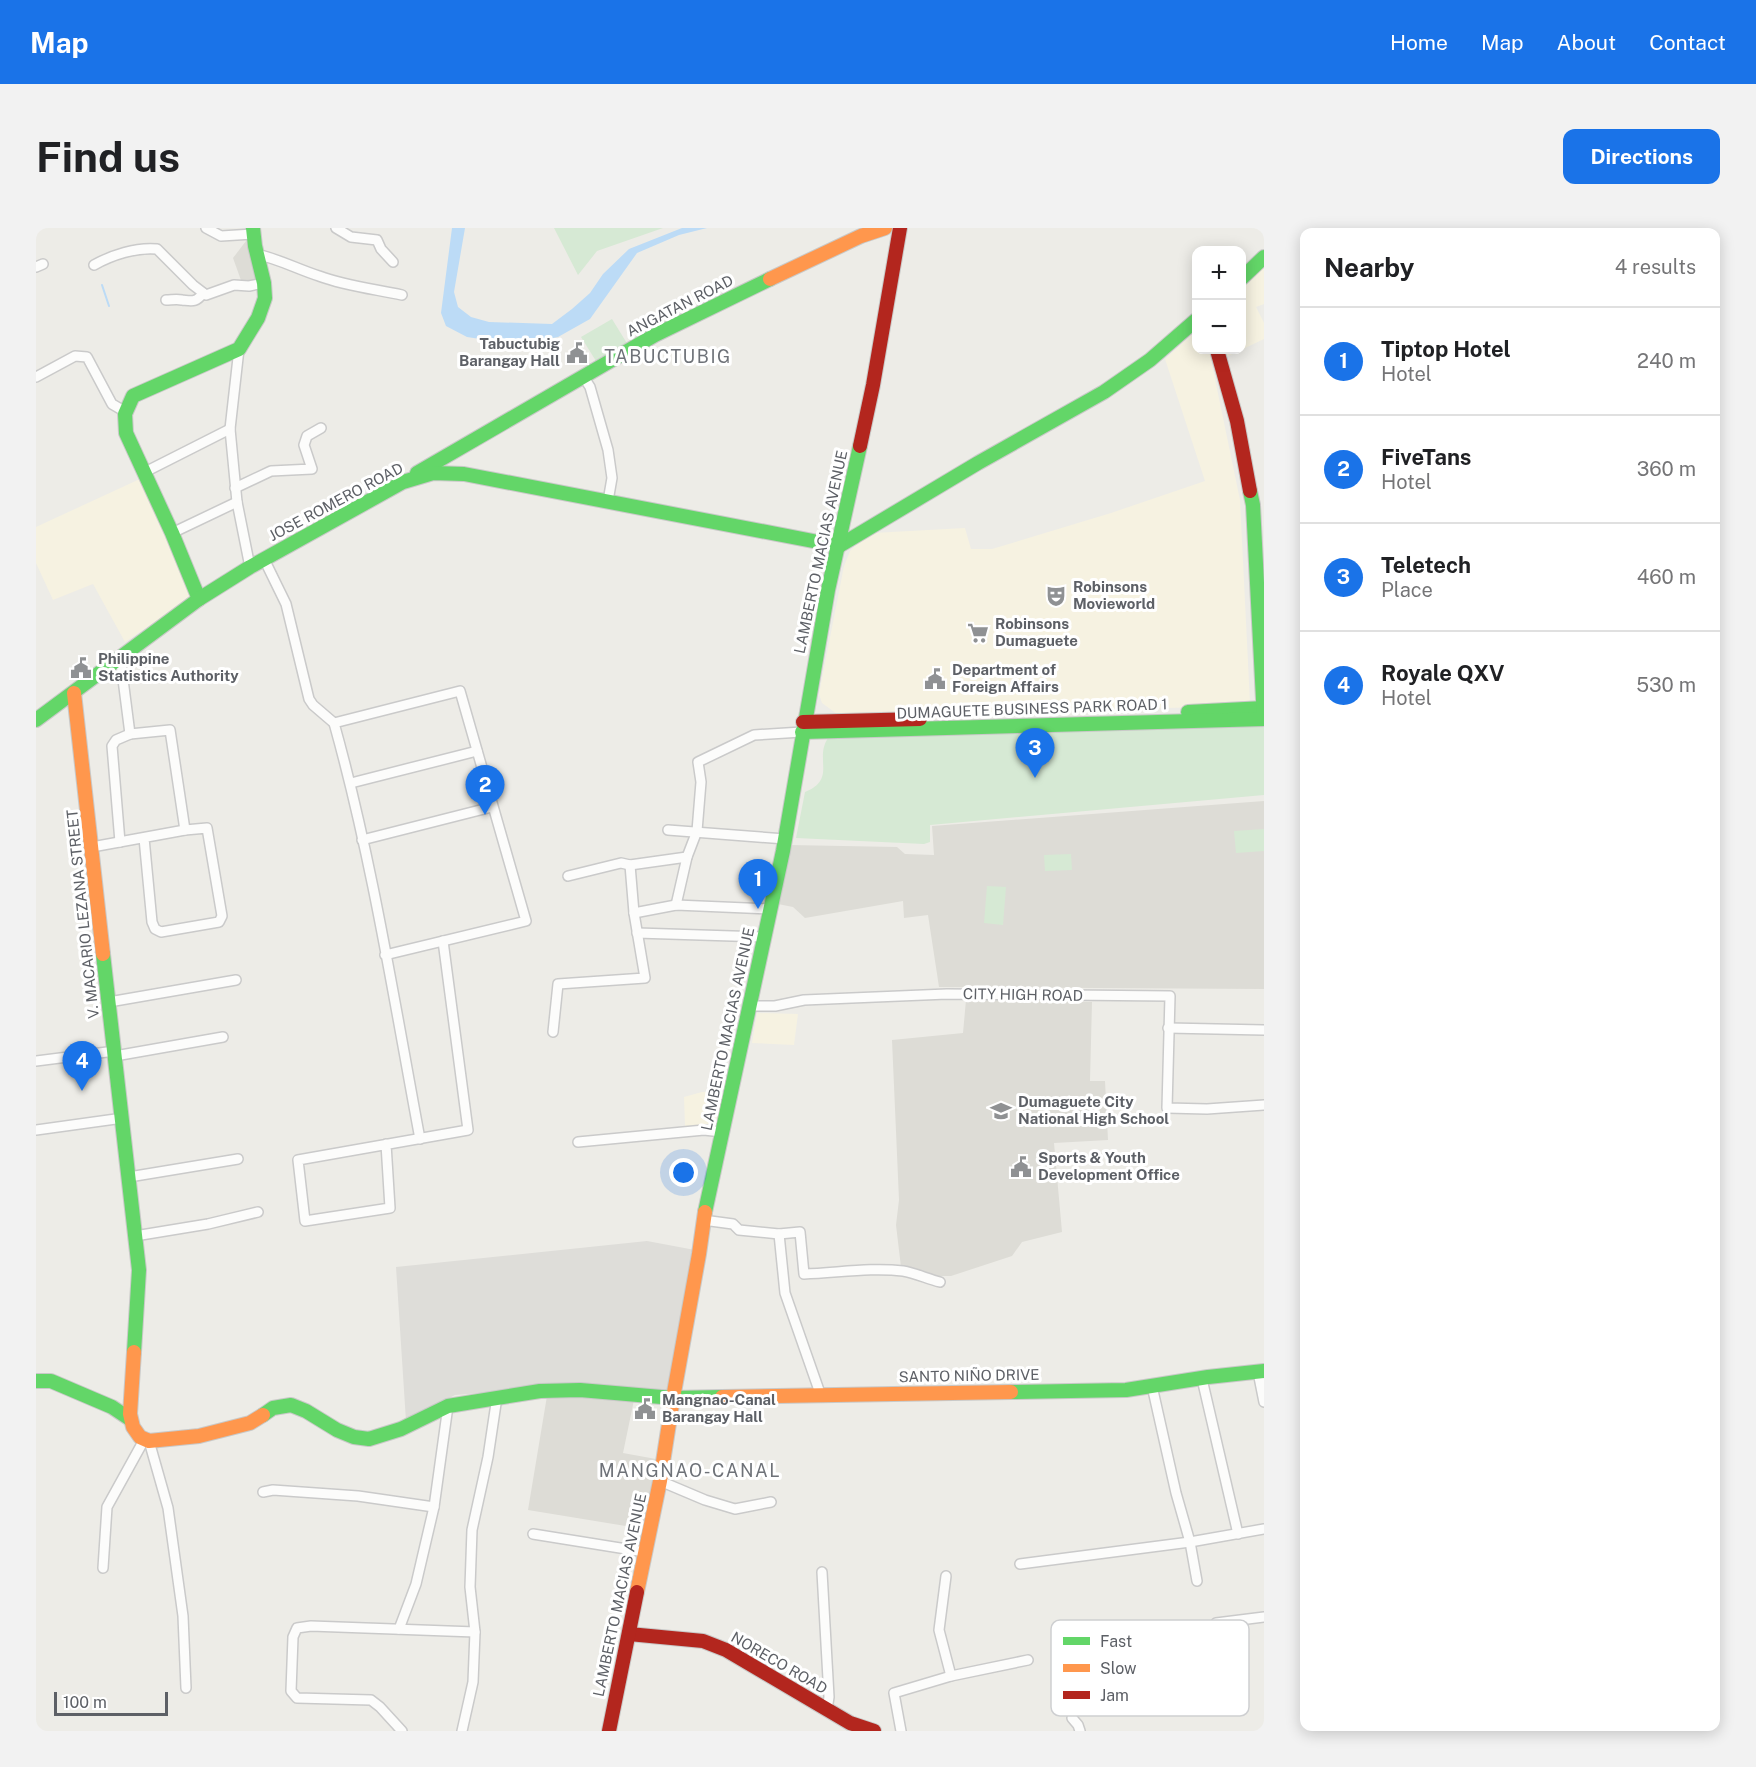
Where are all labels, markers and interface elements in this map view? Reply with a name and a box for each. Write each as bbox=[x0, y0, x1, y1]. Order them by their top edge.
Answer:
text: Map bbox=[30, 26, 89, 59]
text: Home bbox=[1390, 30, 1448, 55]
text: Map bbox=[1481, 30, 1524, 55]
text: About bbox=[1557, 30, 1616, 55]
text: Contact bbox=[1649, 30, 1726, 55]
button: Directions bbox=[1563, 129, 1720, 184]
text: Find us bbox=[36, 132, 180, 181]
map controls bbox=[1192, 246, 1246, 354]
button: + bbox=[1192, 246, 1246, 300]
text: Nearby bbox=[1324, 252, 1414, 283]
text: 4 results bbox=[1615, 255, 1696, 279]
street label: ANGATAN ROAD bbox=[624, 271, 736, 340]
button: − bbox=[1192, 300, 1246, 354]
place label: Tabuctubig Barangay Hall bbox=[459, 335, 561, 369]
text: Tiptop Hotel bbox=[1381, 336, 1511, 362]
public building icon: Tabuctubig Barangay Hall bbox=[565, 341, 589, 365]
district label: TABUCTUBIG bbox=[604, 346, 732, 367]
text: 1 bbox=[1339, 349, 1348, 373]
text: 240 m bbox=[1637, 349, 1696, 373]
text: Hotel bbox=[1381, 362, 1432, 386]
text: FiveTans bbox=[1381, 444, 1471, 470]
street label: LAMBERTO MACIAS AVENUE bbox=[791, 449, 850, 655]
text: 2 bbox=[1337, 457, 1350, 481]
text: 360 m bbox=[1637, 457, 1696, 481]
street label: JOSE ROMERO ROAD bbox=[266, 459, 406, 544]
text: Hotel bbox=[1381, 470, 1432, 494]
text: Teletech bbox=[1381, 552, 1471, 578]
text: 3 bbox=[1337, 565, 1350, 589]
text: 460 m bbox=[1637, 565, 1696, 589]
place label: Robinsons Movieworld bbox=[1073, 578, 1155, 612]
text: Place bbox=[1381, 578, 1433, 602]
theatre icon: Robinsons Movieworld bbox=[1044, 584, 1068, 608]
place label: Robinsons Dumaguete bbox=[995, 615, 1078, 649]
supermarket icon: Robinsons Dumaguete bbox=[966, 621, 990, 645]
place label: Philippine Statistics Authority bbox=[98, 650, 239, 684]
public building icon: Philippine Statistics Authority bbox=[69, 656, 93, 680]
text: Royale QXV bbox=[1381, 660, 1505, 686]
place label: Department of Foreign Affairs bbox=[952, 661, 1059, 695]
public building icon: Department of Foreign Affairs bbox=[923, 667, 947, 691]
text: 4 bbox=[1337, 673, 1350, 697]
text: 530 m bbox=[1636, 673, 1696, 697]
text: Hotel bbox=[1381, 686, 1432, 710]
street label: DUMAGUETE BUSINESS PARK ROAD 1 bbox=[896, 695, 1168, 722]
pin: 3 bbox=[1016, 728, 1054, 778]
pin: 2 bbox=[466, 766, 504, 815]
street label: V. MACARIO LEZANA STREET bbox=[63, 809, 102, 1019]
pin: 1 bbox=[738, 860, 778, 909]
street label: LAMBERTO MACIAS AVENUE bbox=[698, 926, 757, 1132]
street label: CITY HIGH ROAD bbox=[963, 985, 1083, 1004]
pin: 4 bbox=[62, 1042, 102, 1091]
place label: Dumaguete City National High School bbox=[1018, 1093, 1169, 1127]
school or university icon: Dumaguete City National High School bbox=[989, 1099, 1013, 1123]
place label: Sports & Youth Development Office bbox=[1038, 1149, 1180, 1183]
public building icon: Sports & Youth Development Office bbox=[1009, 1155, 1033, 1179]
your location bbox=[669, 1158, 698, 1187]
street label: SANTO NIÑO DRIVE bbox=[898, 1366, 1040, 1385]
place label: Mangnao-Canal Barangay Hall bbox=[662, 1391, 776, 1425]
public building icon: Mangnao-Canal Barangay Hall bbox=[633, 1397, 657, 1421]
district label: MANGNAO-CANAL bbox=[599, 1460, 781, 1481]
street label: LAMBERTO MACIAS AVENUE bbox=[590, 1492, 649, 1698]
legend bbox=[1051, 1620, 1249, 1716]
street label: NORECO ROAD bbox=[728, 1628, 830, 1697]
text: Fast bbox=[1100, 1632, 1132, 1651]
text: Slow bbox=[1100, 1659, 1137, 1678]
text: Jam bbox=[1100, 1686, 1129, 1705]
scale bar bbox=[54, 1689, 168, 1716]
text: 100 m bbox=[63, 1693, 107, 1712]

